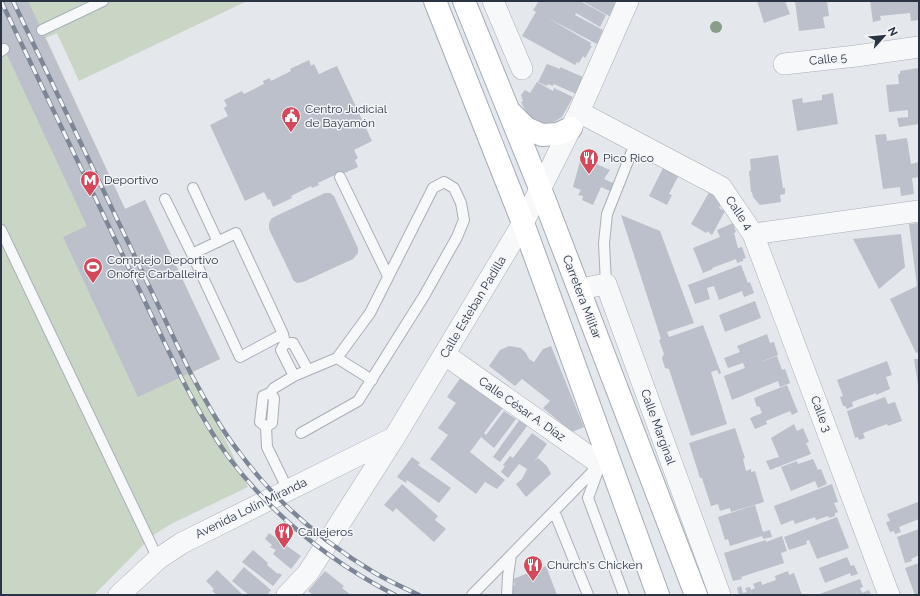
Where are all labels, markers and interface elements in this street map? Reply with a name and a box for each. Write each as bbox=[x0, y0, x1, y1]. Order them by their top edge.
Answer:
north arrow bbox=[864, 16, 904, 56]
text: N bbox=[885, 25, 900, 38]
street label: Calle 5 bbox=[808, 50, 848, 68]
place label: Centro Judicial de Bayamón bbox=[305, 102, 388, 130]
public building icon: Centro Judicial de Bayamón bbox=[280, 105, 302, 133]
restaurant icon: Pico Rico bbox=[578, 147, 600, 175]
place label: Pico Rico bbox=[603, 151, 654, 165]
metro station icon: Deportivo bbox=[79, 169, 101, 197]
place label: Deportivo bbox=[104, 173, 158, 187]
street label: Calle 4 bbox=[723, 193, 756, 233]
place label: Complejo Deportivo Onofre Carballeira bbox=[107, 253, 218, 281]
street label: Calle Esteban Padilla bbox=[437, 253, 509, 361]
street label: Carretera Militar bbox=[560, 253, 605, 342]
sports icon: Complejo Deportivo Onofre Carballeira bbox=[82, 256, 104, 284]
street label: Calle César A. Díaz bbox=[476, 374, 568, 444]
street label: Calle Marginal bbox=[638, 387, 678, 467]
street label: Calle 3 bbox=[808, 394, 834, 434]
street label: Avenida Lolín Miranda bbox=[193, 475, 309, 541]
restaurant icon: Callejeros bbox=[273, 521, 295, 549]
place label: Callejeros bbox=[298, 525, 353, 539]
restaurant icon: Church's Chicken bbox=[522, 554, 544, 582]
place label: Church's Chicken bbox=[547, 558, 642, 572]

